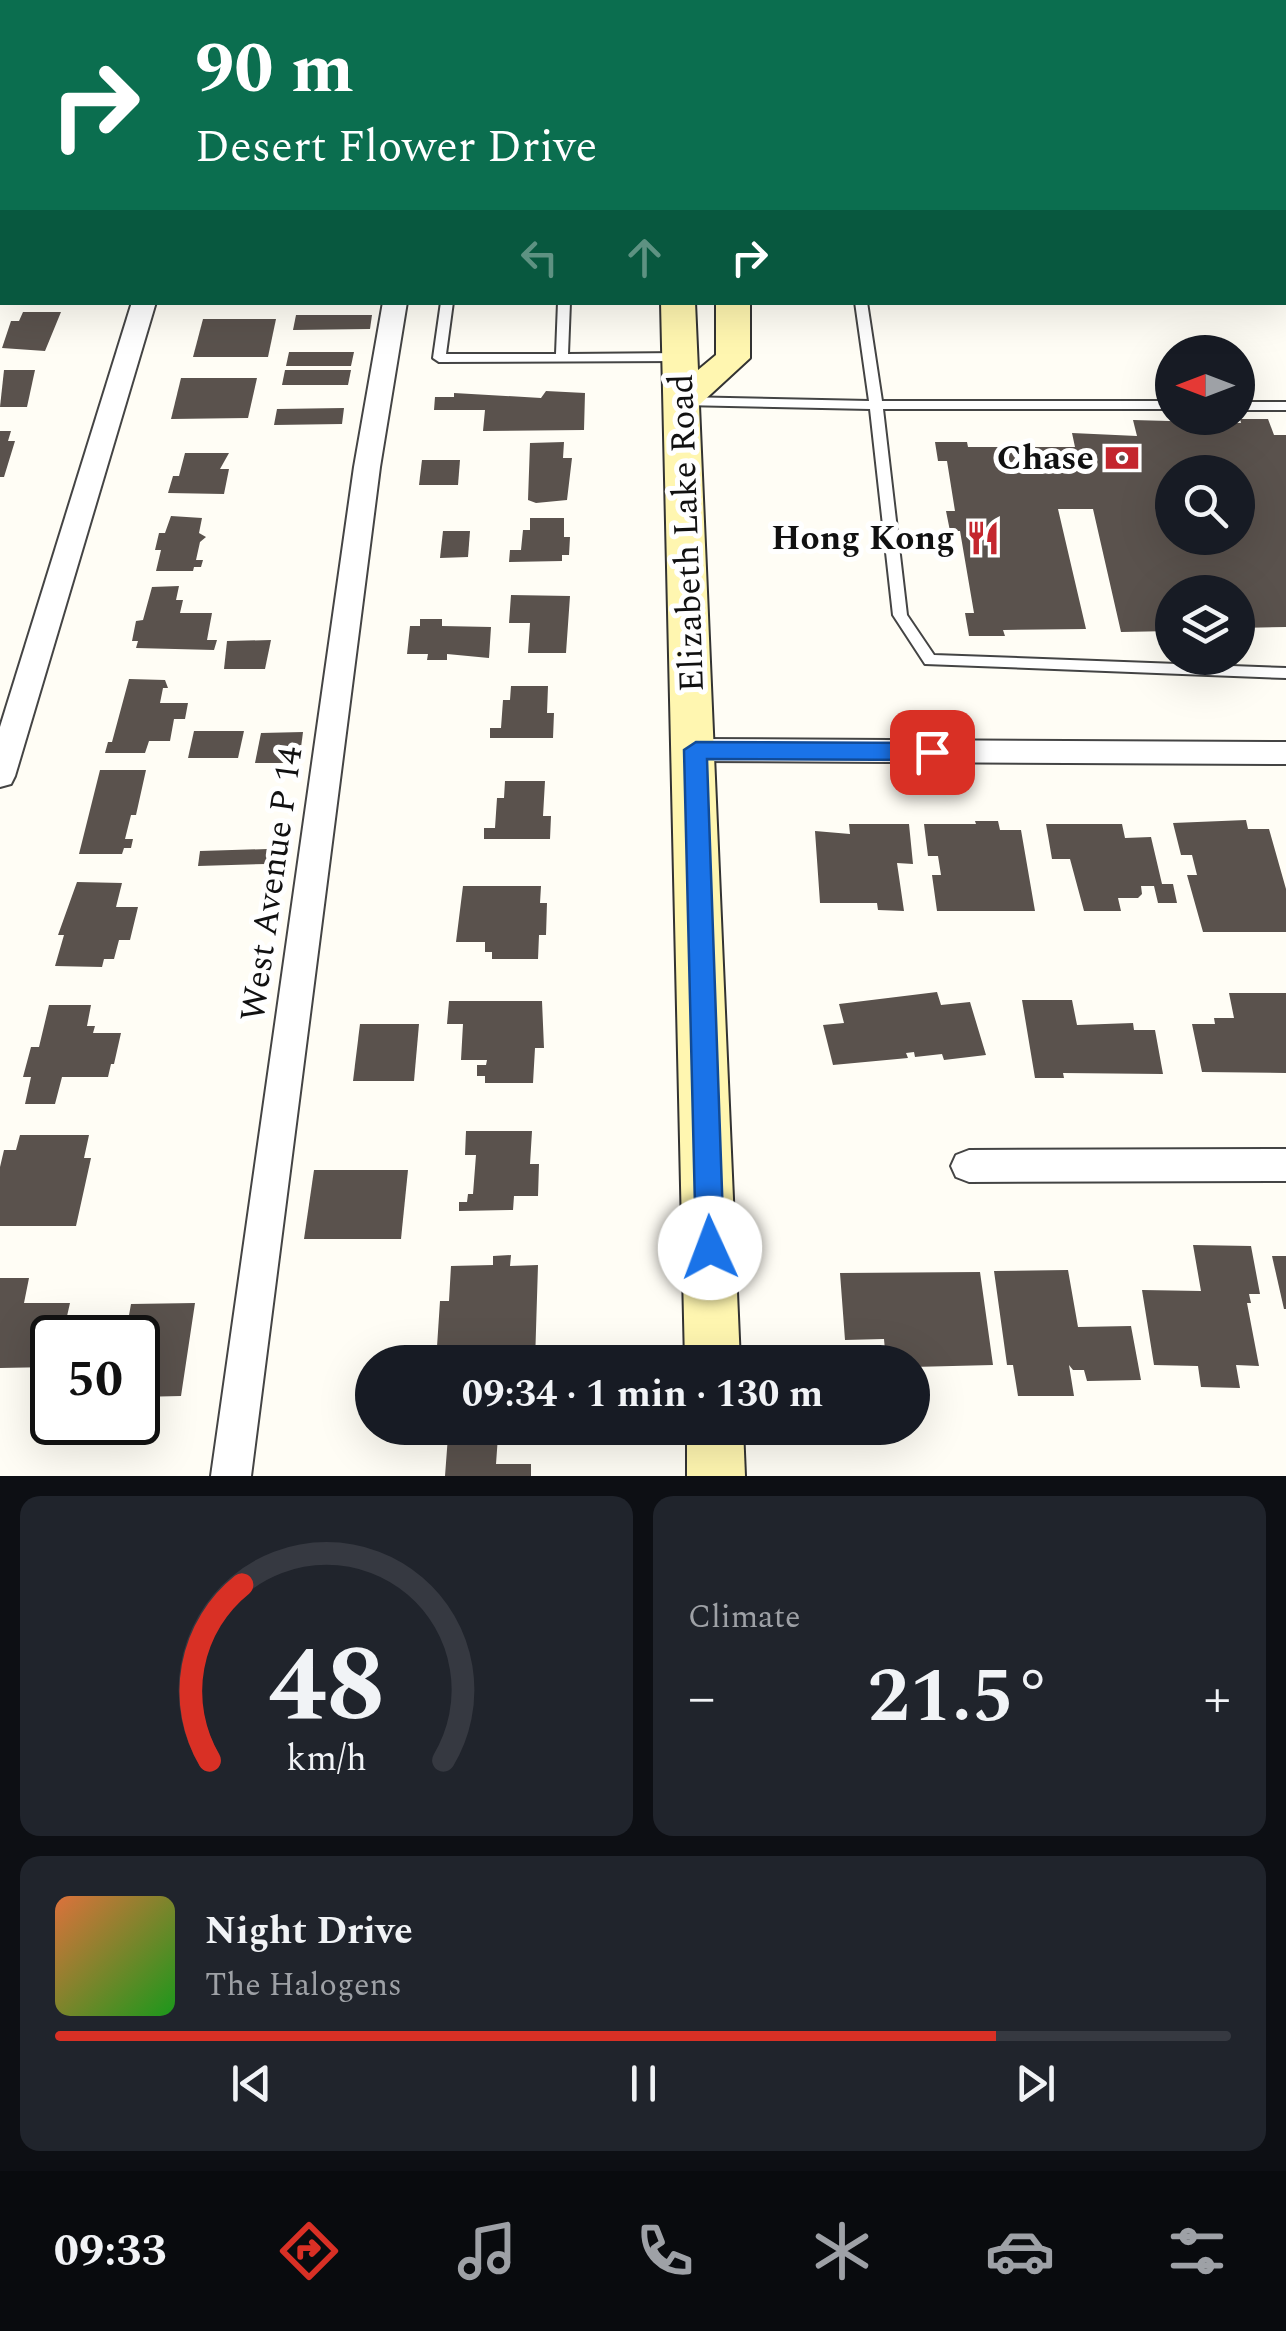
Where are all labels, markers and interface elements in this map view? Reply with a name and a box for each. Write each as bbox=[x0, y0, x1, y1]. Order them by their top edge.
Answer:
text: 90 m bbox=[195, 17, 354, 123]
icon: right bbox=[30, 40, 160, 170]
text: Desert Flower Drive bbox=[195, 113, 597, 182]
icon: left bbox=[512, 230, 567, 285]
icon: ahead bbox=[617, 230, 672, 285]
icon: right bbox=[722, 230, 777, 285]
north arrow bbox=[1155, 335, 1255, 435]
map controls bbox=[1155, 335, 1255, 675]
street label: Elizabeth Lake Road bbox=[655, 373, 719, 693]
place label: Chase bbox=[997, 432, 1094, 485]
bank icon: Chase bbox=[1103, 439, 1141, 477]
button: search bbox=[1155, 455, 1255, 555]
place label: Hong Kong bbox=[771, 512, 955, 565]
restaurant icon: Hong Kong bbox=[964, 519, 1002, 557]
button: layers bbox=[1155, 575, 1255, 675]
pin bbox=[890, 710, 975, 795]
icon: arrive bbox=[905, 725, 960, 780]
street label: West Avenue P 14 bbox=[226, 743, 318, 1025]
position arrow bbox=[658, 1196, 762, 1300]
speed limit sign: 50 bbox=[30, 1315, 160, 1445]
text: 09:34 · 1 min · 130 m bbox=[462, 1366, 823, 1424]
text: Climate bbox=[688, 1593, 800, 1642]
text: 48 bbox=[268, 1608, 385, 1766]
text: 21.5° bbox=[868, 1641, 1051, 1755]
text: − bbox=[688, 1657, 716, 1740]
text: + bbox=[1203, 1657, 1231, 1740]
text: km/h bbox=[286, 1732, 367, 1787]
text: Night Drive bbox=[205, 1903, 413, 1961]
text: The Halogens bbox=[205, 1961, 402, 2010]
icon: previous bbox=[224, 2056, 279, 2111]
icon: pause bbox=[616, 2056, 671, 2111]
icon: next bbox=[1008, 2056, 1063, 2111]
icon: directions bbox=[274, 2216, 344, 2286]
icon: music bbox=[452, 2216, 522, 2286]
icon: phone bbox=[630, 2216, 700, 2286]
icon: climate bbox=[807, 2216, 877, 2286]
icon: car bbox=[985, 2216, 1055, 2286]
icon: filters bbox=[1162, 2216, 1232, 2286]
text: 09:33 bbox=[54, 2217, 167, 2286]

